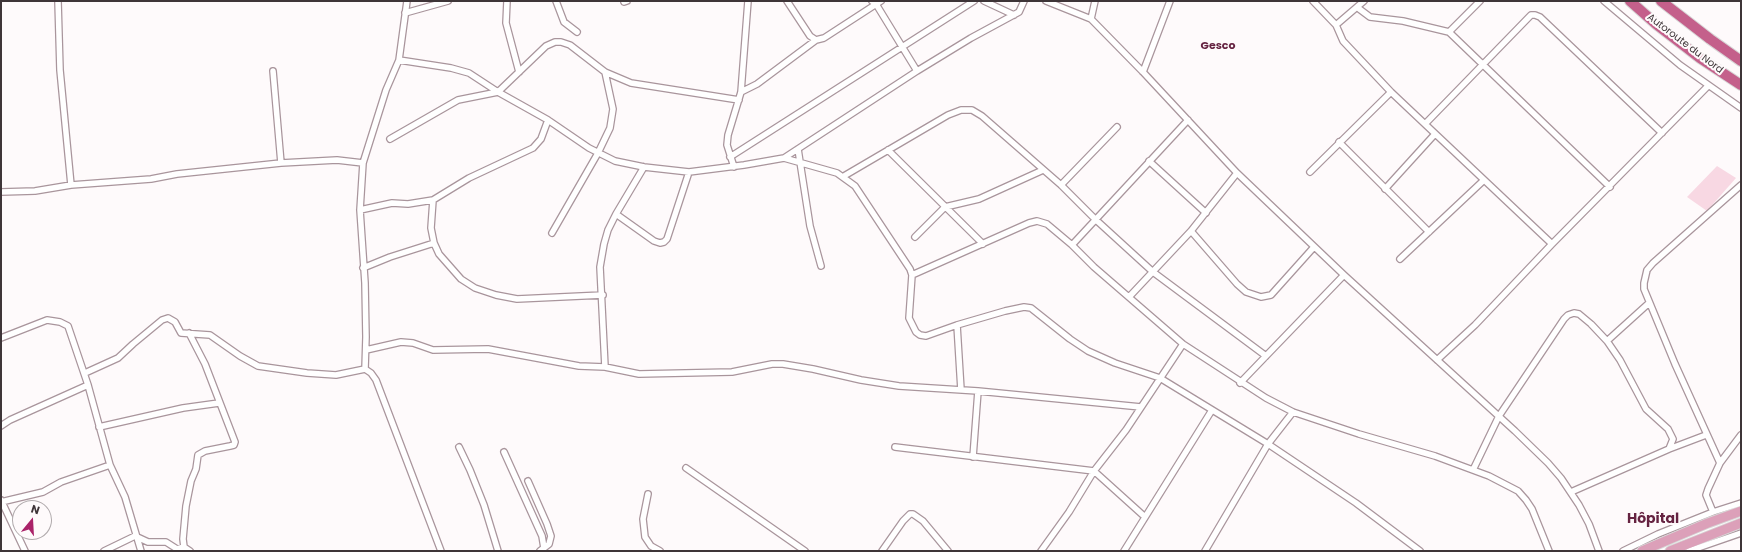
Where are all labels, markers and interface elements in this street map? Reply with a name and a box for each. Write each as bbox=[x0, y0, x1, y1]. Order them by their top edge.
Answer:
street label: Autoroute du Nord bbox=[1645, 12, 1725, 76]
district label: Gesco bbox=[1201, 39, 1235, 53]
north arrow bbox=[12, 500, 52, 540]
text: N bbox=[29, 501, 42, 518]
district label: Hôpital bbox=[1627, 511, 1679, 527]

